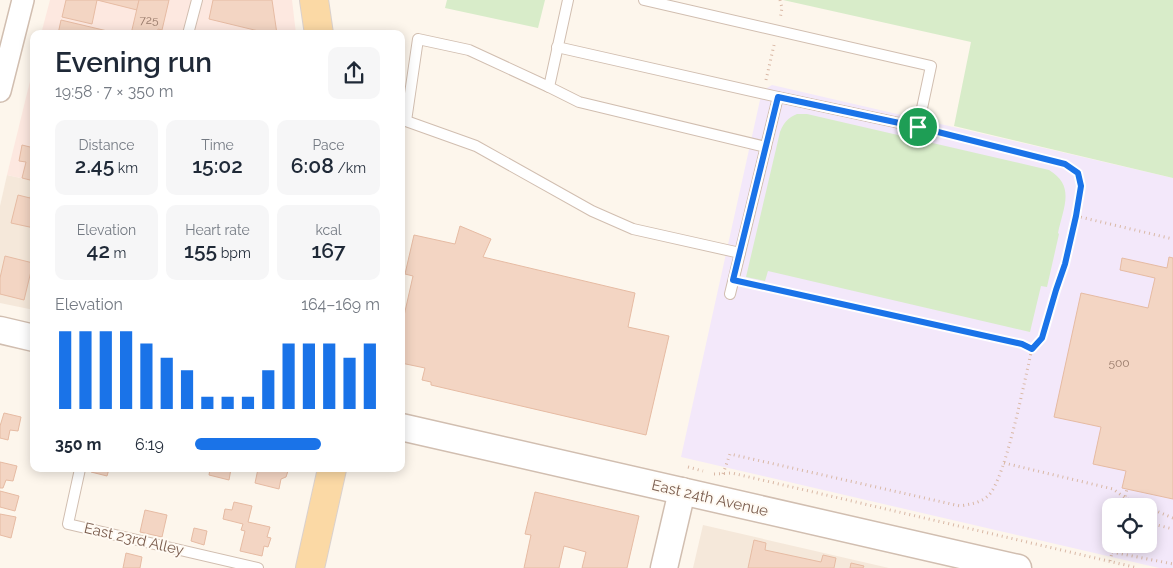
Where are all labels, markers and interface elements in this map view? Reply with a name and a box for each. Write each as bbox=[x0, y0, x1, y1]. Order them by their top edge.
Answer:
house number: 725 bbox=[139, 13, 159, 27]
text: Evening run bbox=[55, 46, 212, 79]
button: share bbox=[328, 47, 380, 99]
text: 19:58 · 7 × 350 m bbox=[55, 82, 174, 101]
pin bbox=[897, 106, 939, 148]
icon: arrive bbox=[904, 113, 932, 141]
text: Distance bbox=[78, 137, 135, 153]
text: Time bbox=[201, 137, 234, 153]
text: Pace bbox=[312, 137, 345, 153]
text: 2.45 bbox=[75, 153, 114, 178]
text: 15:02 bbox=[192, 153, 243, 178]
text: 6:08 bbox=[291, 153, 334, 178]
text: km bbox=[114, 160, 138, 176]
text: /km bbox=[334, 160, 366, 176]
text: Elevation bbox=[77, 222, 136, 238]
text: Heart rate bbox=[185, 222, 250, 238]
text: kcal bbox=[315, 222, 342, 238]
text: 42 bbox=[87, 238, 110, 263]
text: 155 bbox=[184, 238, 217, 263]
text: 167 bbox=[311, 238, 346, 263]
text: m bbox=[110, 245, 126, 261]
text: bpm bbox=[217, 245, 251, 261]
text: Elevation bbox=[55, 295, 123, 314]
text: 164–169 m bbox=[301, 295, 380, 314]
house number: 500 bbox=[1108, 356, 1130, 370]
text: 350 m bbox=[55, 435, 101, 454]
text: 6:19 bbox=[135, 435, 164, 454]
street label: East 24th Avenue bbox=[650, 476, 770, 520]
map controls bbox=[1102, 498, 1157, 553]
button: locate bbox=[1102, 498, 1157, 553]
street label: East 23rd Alley bbox=[82, 519, 186, 559]

